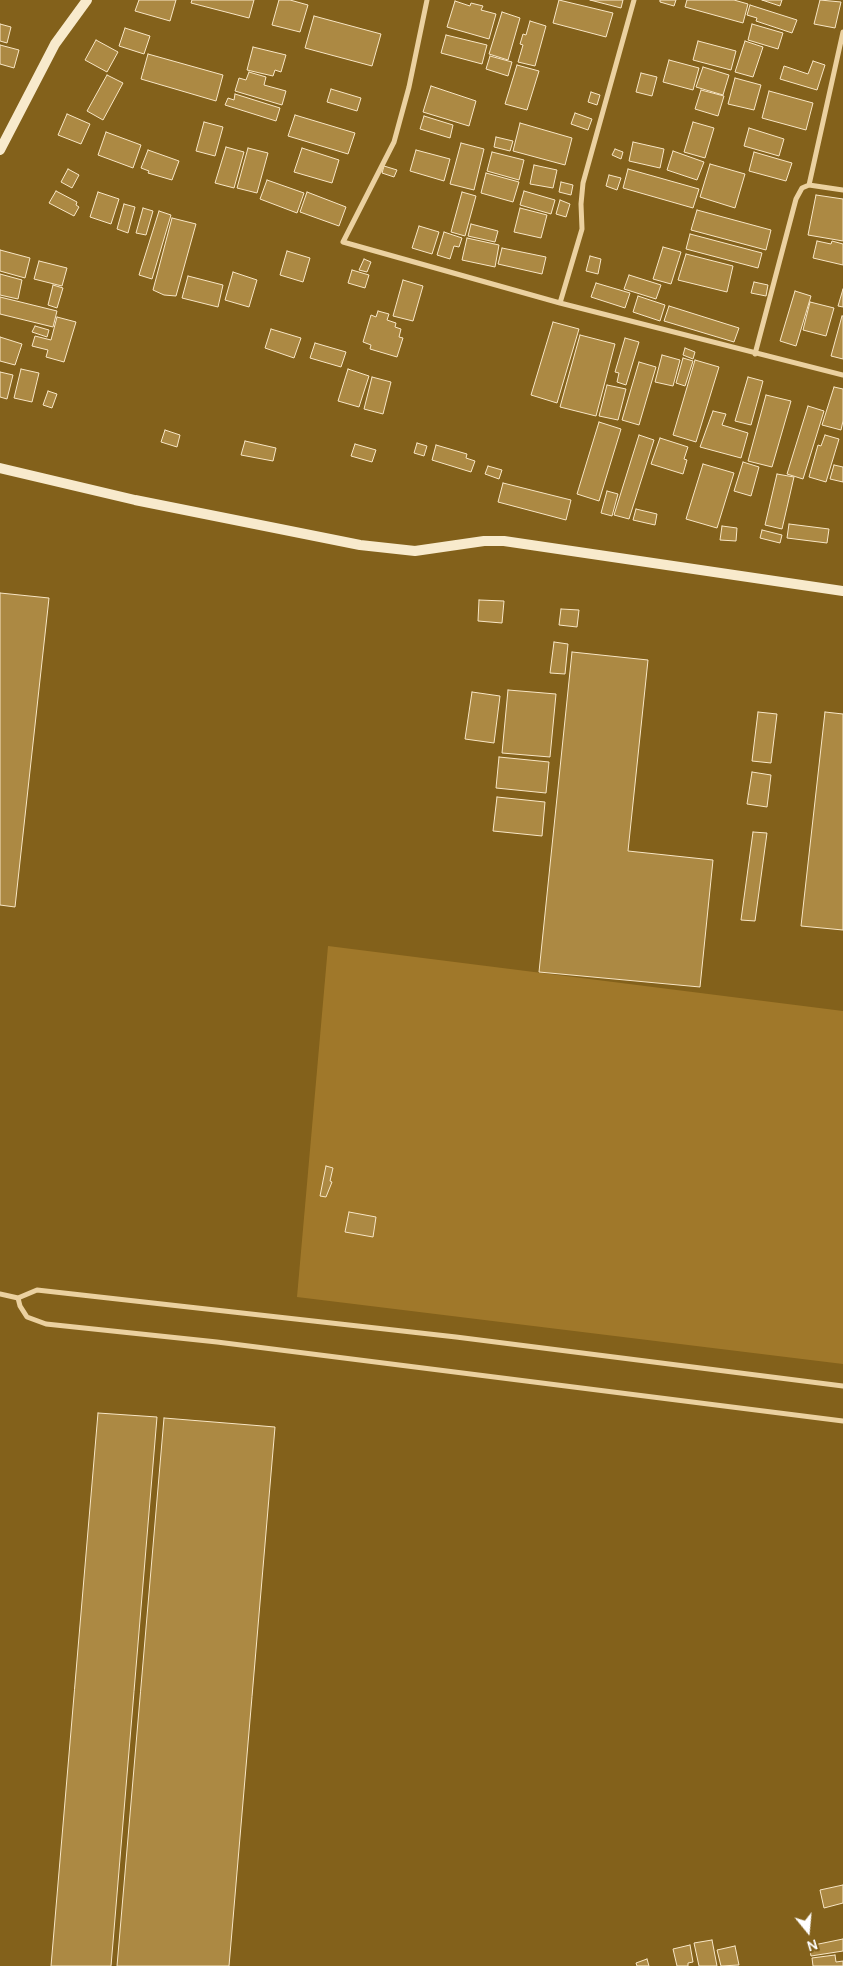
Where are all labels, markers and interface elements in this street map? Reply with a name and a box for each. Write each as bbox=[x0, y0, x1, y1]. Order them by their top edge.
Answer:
north arrow bbox=[783, 1906, 833, 1956]
text: N bbox=[805, 1935, 820, 1956]

